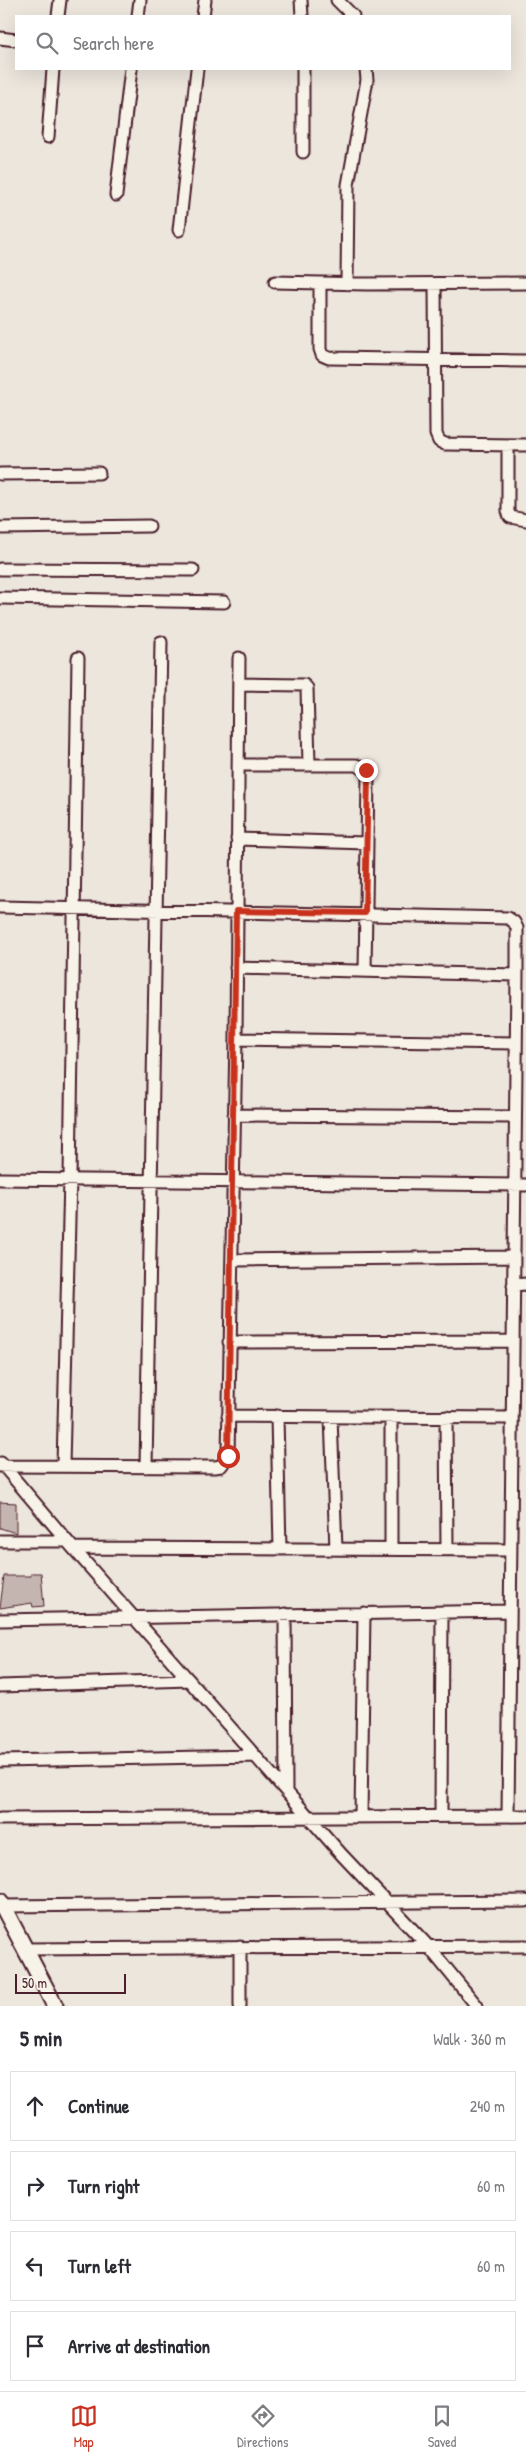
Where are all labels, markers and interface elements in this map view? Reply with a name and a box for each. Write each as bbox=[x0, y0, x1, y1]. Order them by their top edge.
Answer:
search box bbox=[15, 15, 511, 70]
icon: search bbox=[33, 29, 61, 57]
text: Search here bbox=[73, 30, 154, 56]
route end bbox=[355, 759, 378, 782]
route start bbox=[217, 1445, 240, 1468]
scale bar bbox=[15, 1971, 126, 1994]
text: 50 m bbox=[22, 1973, 47, 1992]
text: 5 min bbox=[20, 2024, 62, 2053]
text: Walk · 360 m bbox=[433, 2028, 506, 2050]
icon: ahead bbox=[21, 2092, 49, 2120]
text: Continue bbox=[68, 2093, 129, 2119]
text: 240 m bbox=[470, 2095, 505, 2117]
icon: right bbox=[21, 2172, 49, 2200]
text: Turn right bbox=[68, 2173, 139, 2199]
text: 60 m bbox=[477, 2175, 505, 2197]
icon: left bbox=[21, 2252, 49, 2280]
text: Turn left bbox=[68, 2253, 131, 2279]
text: 60 m bbox=[477, 2255, 505, 2277]
icon: arrive bbox=[21, 2332, 49, 2360]
text: Arrive at destination bbox=[68, 2333, 210, 2359]
tab: Map bbox=[70, 2402, 98, 2451]
tab: Directions bbox=[237, 2402, 288, 2451]
tab: Saved bbox=[428, 2402, 456, 2451]

